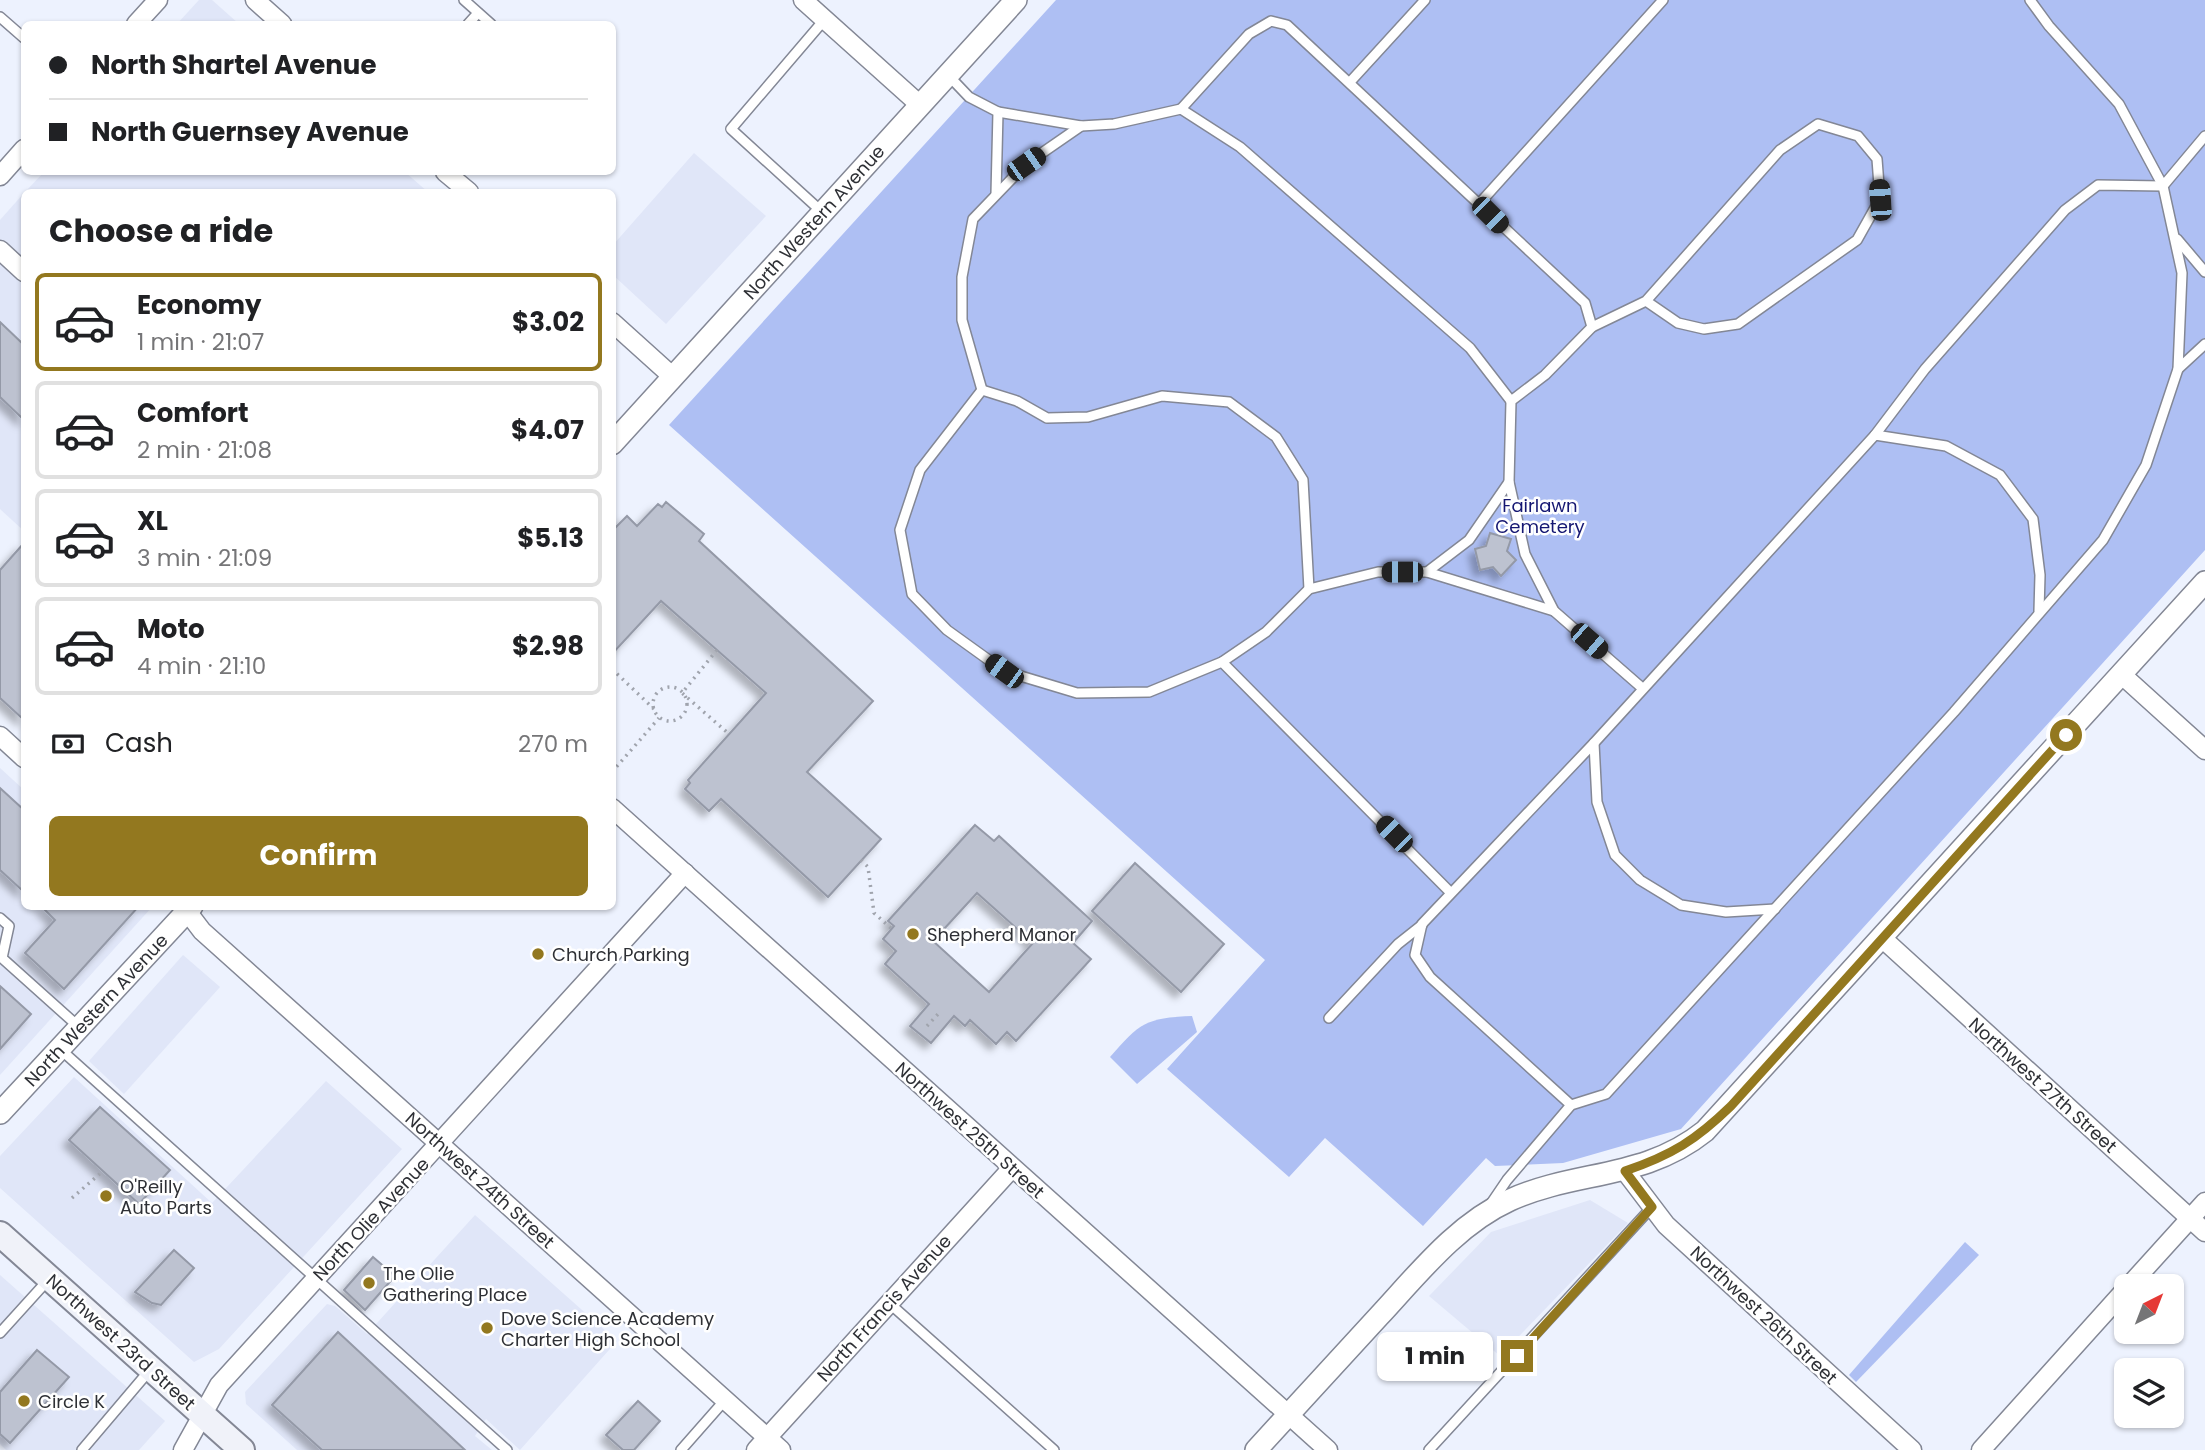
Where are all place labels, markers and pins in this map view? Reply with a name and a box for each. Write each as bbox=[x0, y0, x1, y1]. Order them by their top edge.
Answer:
place label: Shepherd Manor bbox=[927, 922, 1076, 947]
marker: Shepherd Manor bbox=[905, 926, 921, 942]
place label: Church Parking bbox=[552, 942, 690, 967]
marker: Church Parking bbox=[530, 946, 546, 962]
place label: O'Reilly Auto Parts bbox=[120, 1174, 212, 1220]
marker: O'Reilly Auto Parts bbox=[98, 1188, 114, 1204]
place label: The Olie Gathering Place bbox=[383, 1261, 527, 1307]
marker: The Olie Gathering Place bbox=[361, 1275, 377, 1291]
place label: Dove Science Academy Charter High School bbox=[501, 1306, 714, 1352]
marker: Dove Science Academy Charter High School bbox=[479, 1320, 495, 1336]
place label: Circle K bbox=[38, 1389, 105, 1414]
marker: Circle K bbox=[16, 1393, 32, 1409]

